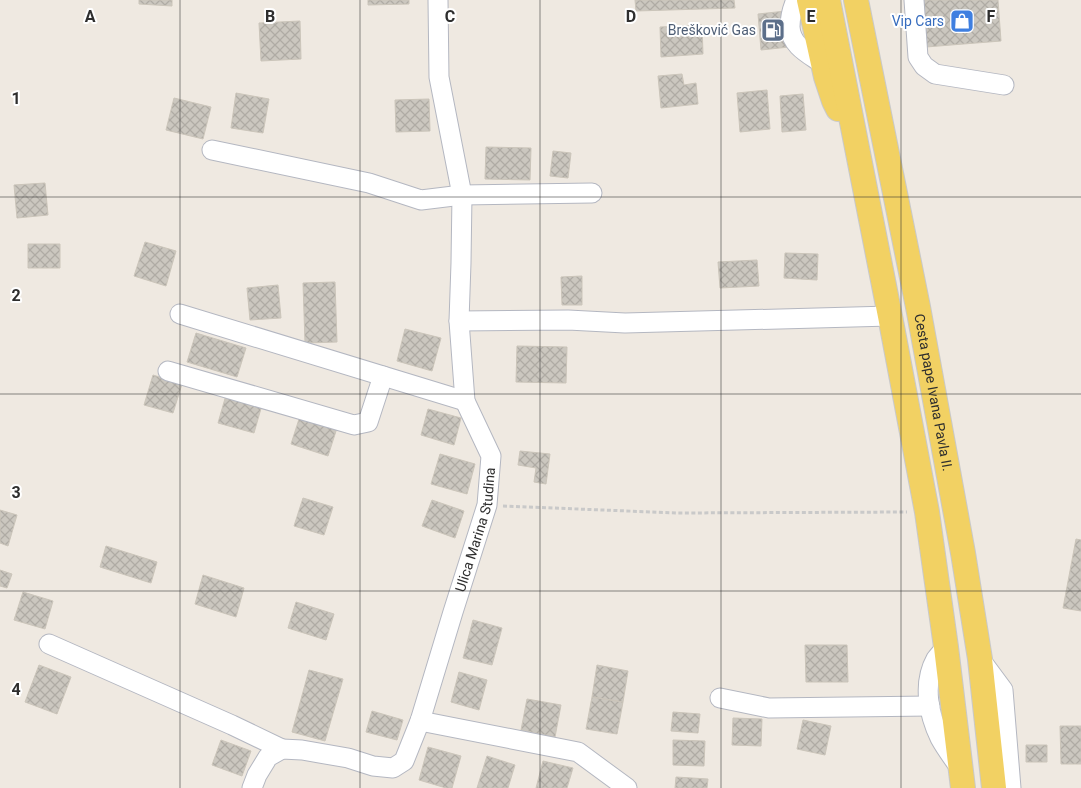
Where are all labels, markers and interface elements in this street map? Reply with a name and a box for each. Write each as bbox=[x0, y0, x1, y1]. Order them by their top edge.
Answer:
text: A bbox=[85, 7, 96, 26]
text: B bbox=[265, 7, 275, 26]
text: C bbox=[445, 7, 455, 26]
text: D bbox=[626, 7, 636, 26]
text: E bbox=[807, 7, 816, 26]
text: F bbox=[987, 7, 996, 26]
shop icon: Vip Cars bbox=[949, 8, 975, 34]
place label: Vip Cars bbox=[892, 13, 944, 29]
fuel station icon: Brešković Gas bbox=[760, 17, 786, 43]
place label: Brešković Gas bbox=[668, 22, 756, 38]
text: 1 bbox=[11, 89, 21, 108]
text: 2 bbox=[11, 286, 21, 305]
street label: Cesta pape Ivana Pavla II. bbox=[911, 312, 956, 472]
street label: Ulica Marina Studina bbox=[452, 467, 498, 594]
text: 3 bbox=[11, 483, 21, 502]
text: 4 bbox=[11, 680, 21, 699]

